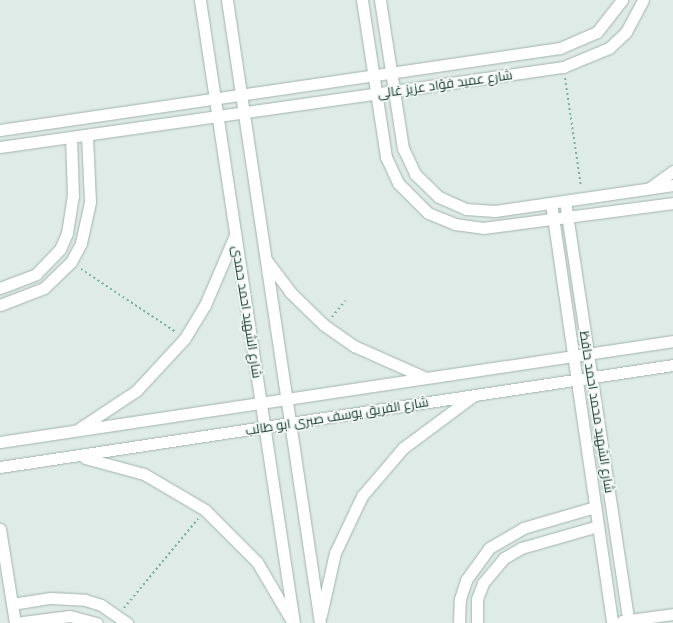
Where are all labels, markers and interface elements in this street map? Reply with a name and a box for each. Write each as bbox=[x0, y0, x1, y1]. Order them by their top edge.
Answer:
street label: شارع عميد فؤاد عزيز غالى bbox=[377, 67, 513, 101]
street label: شارع الشهيد احمد حمدى bbox=[229, 245, 265, 379]
street label: شارع الشهيد محمد احمد حافظ bbox=[576, 330, 618, 494]
street label: شارع الفريق يوسف صبرى ابو طالب bbox=[244, 394, 430, 438]

